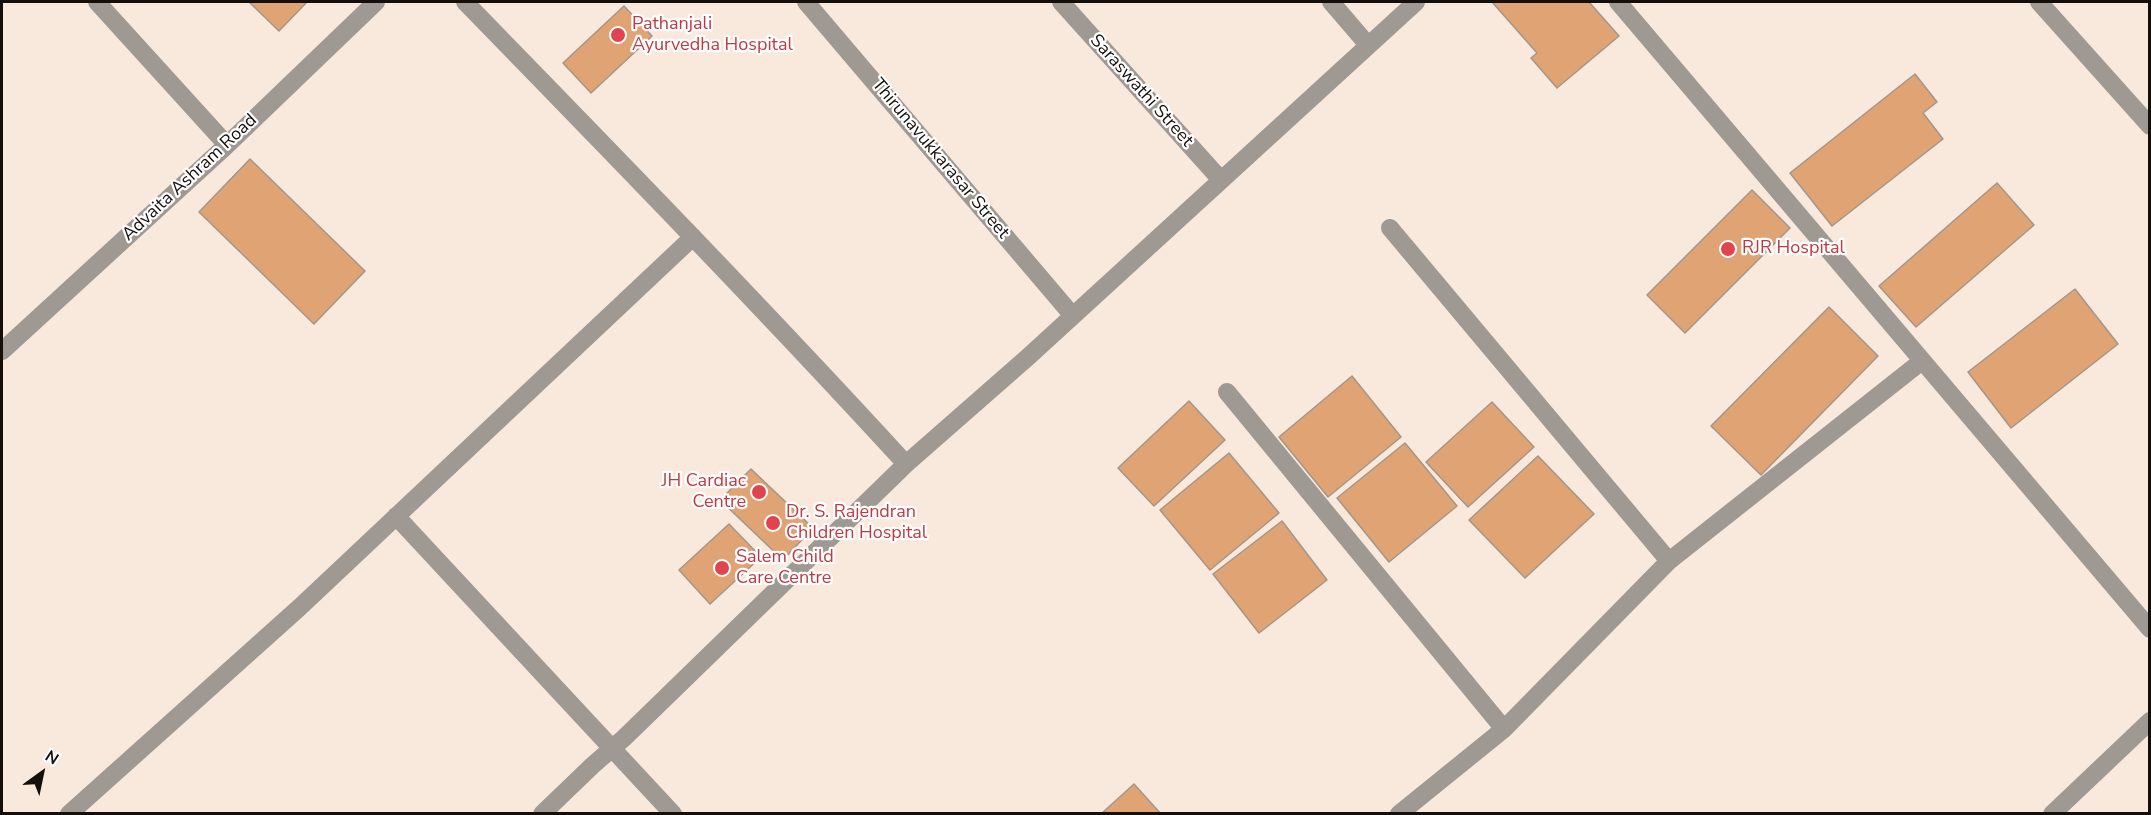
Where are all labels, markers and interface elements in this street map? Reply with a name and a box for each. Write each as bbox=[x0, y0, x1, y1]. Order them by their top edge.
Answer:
place label: Pathanjali Ayurvedha Hospital bbox=[632, 14, 793, 57]
marker: Pathanjali Ayurvedha Hospital bbox=[609, 26, 627, 44]
street label: Saraswathi Street bbox=[1085, 30, 1197, 152]
street label: Thirunavukkarasar Street bbox=[867, 74, 1013, 244]
street label: Advaita Ashram Road bbox=[118, 110, 262, 246]
place label: RJR Hospital bbox=[1742, 238, 1845, 260]
marker: RJR Hospital bbox=[1719, 240, 1737, 258]
place label: JH Cardiac Centre bbox=[662, 471, 746, 514]
marker: JH Cardiac Centre bbox=[750, 483, 768, 501]
place label: Dr. S. Rajendran Children Hospital bbox=[786, 502, 927, 544]
marker: Dr. S. Rajendran Children Hospital bbox=[764, 514, 782, 532]
place label: Salem Child Care Centre bbox=[736, 547, 834, 590]
marker: Salem Child Care Centre bbox=[713, 559, 731, 577]
north arrow bbox=[12, 743, 72, 803]
text: N bbox=[41, 745, 63, 770]

